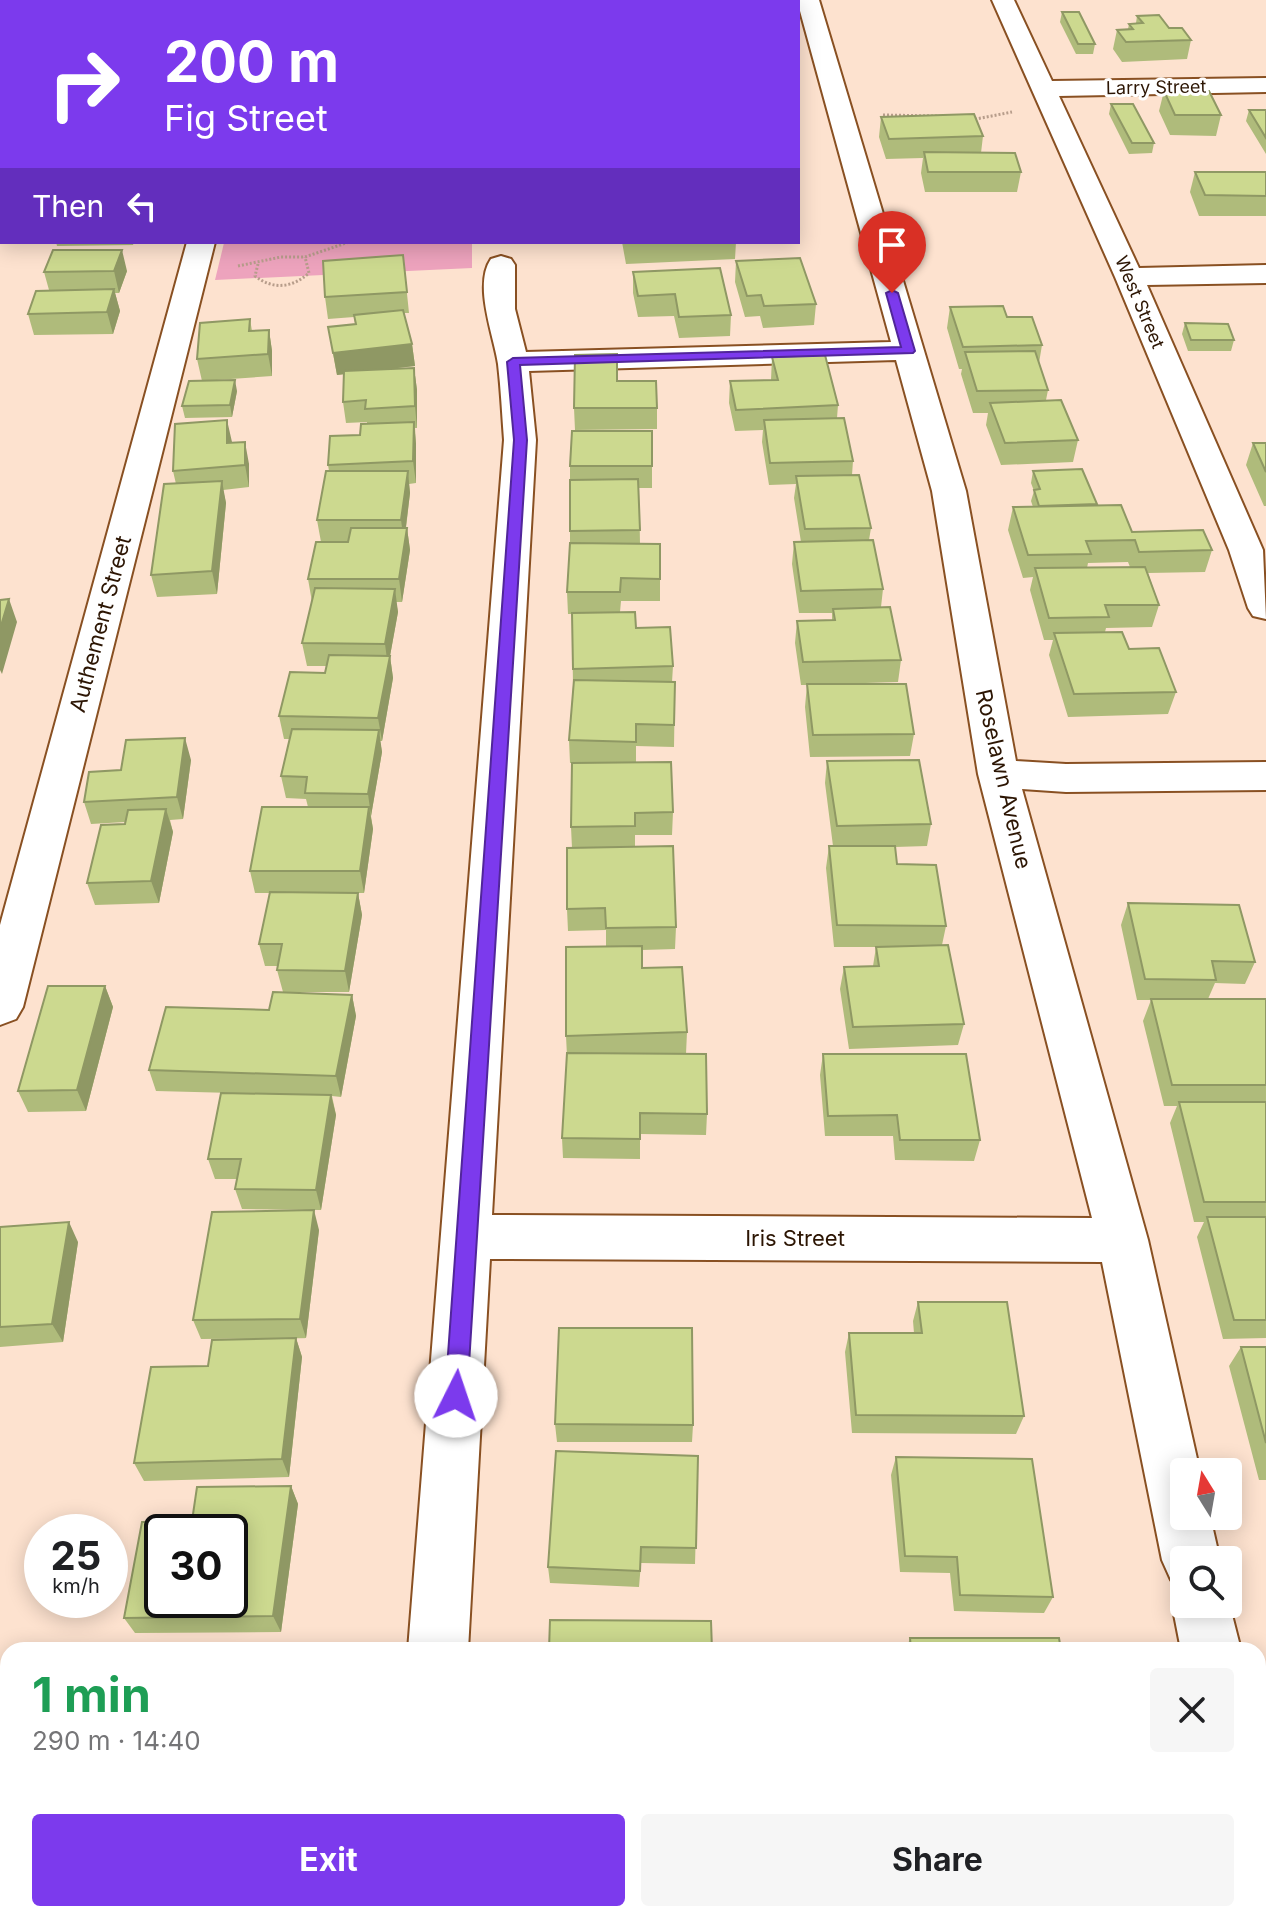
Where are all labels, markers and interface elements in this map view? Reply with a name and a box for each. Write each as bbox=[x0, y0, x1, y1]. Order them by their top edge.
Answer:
text: 200 m bbox=[164, 28, 339, 96]
icon: right bbox=[32, 32, 136, 136]
street label: Larry Street bbox=[1106, 76, 1206, 98]
text: Fig Street bbox=[164, 96, 328, 140]
icon: left bbox=[120, 184, 164, 228]
text: Then bbox=[32, 188, 104, 224]
pin bbox=[858, 211, 926, 293]
icon: arrive bbox=[870, 223, 914, 267]
street label: West Street bbox=[1111, 253, 1169, 352]
street label: Authement Street bbox=[64, 533, 136, 715]
street label: Roselawn Avenue bbox=[971, 687, 1037, 871]
street label: Iris Street bbox=[745, 1225, 845, 1251]
position arrow bbox=[414, 1354, 498, 1438]
north arrow bbox=[1170, 1458, 1242, 1530]
map controls bbox=[1170, 1458, 1242, 1618]
speed limit sign: 30 bbox=[144, 1514, 248, 1618]
text: 25 bbox=[51, 1531, 101, 1580]
button: search bbox=[1170, 1546, 1242, 1618]
text: km/h bbox=[52, 1574, 100, 1598]
text: 1 min bbox=[32, 1665, 151, 1724]
button: close bbox=[1150, 1668, 1234, 1752]
text: 290 m · 14:40 bbox=[32, 1725, 201, 1756]
button: Exit bbox=[32, 1814, 625, 1906]
button: Share bbox=[641, 1814, 1234, 1906]

